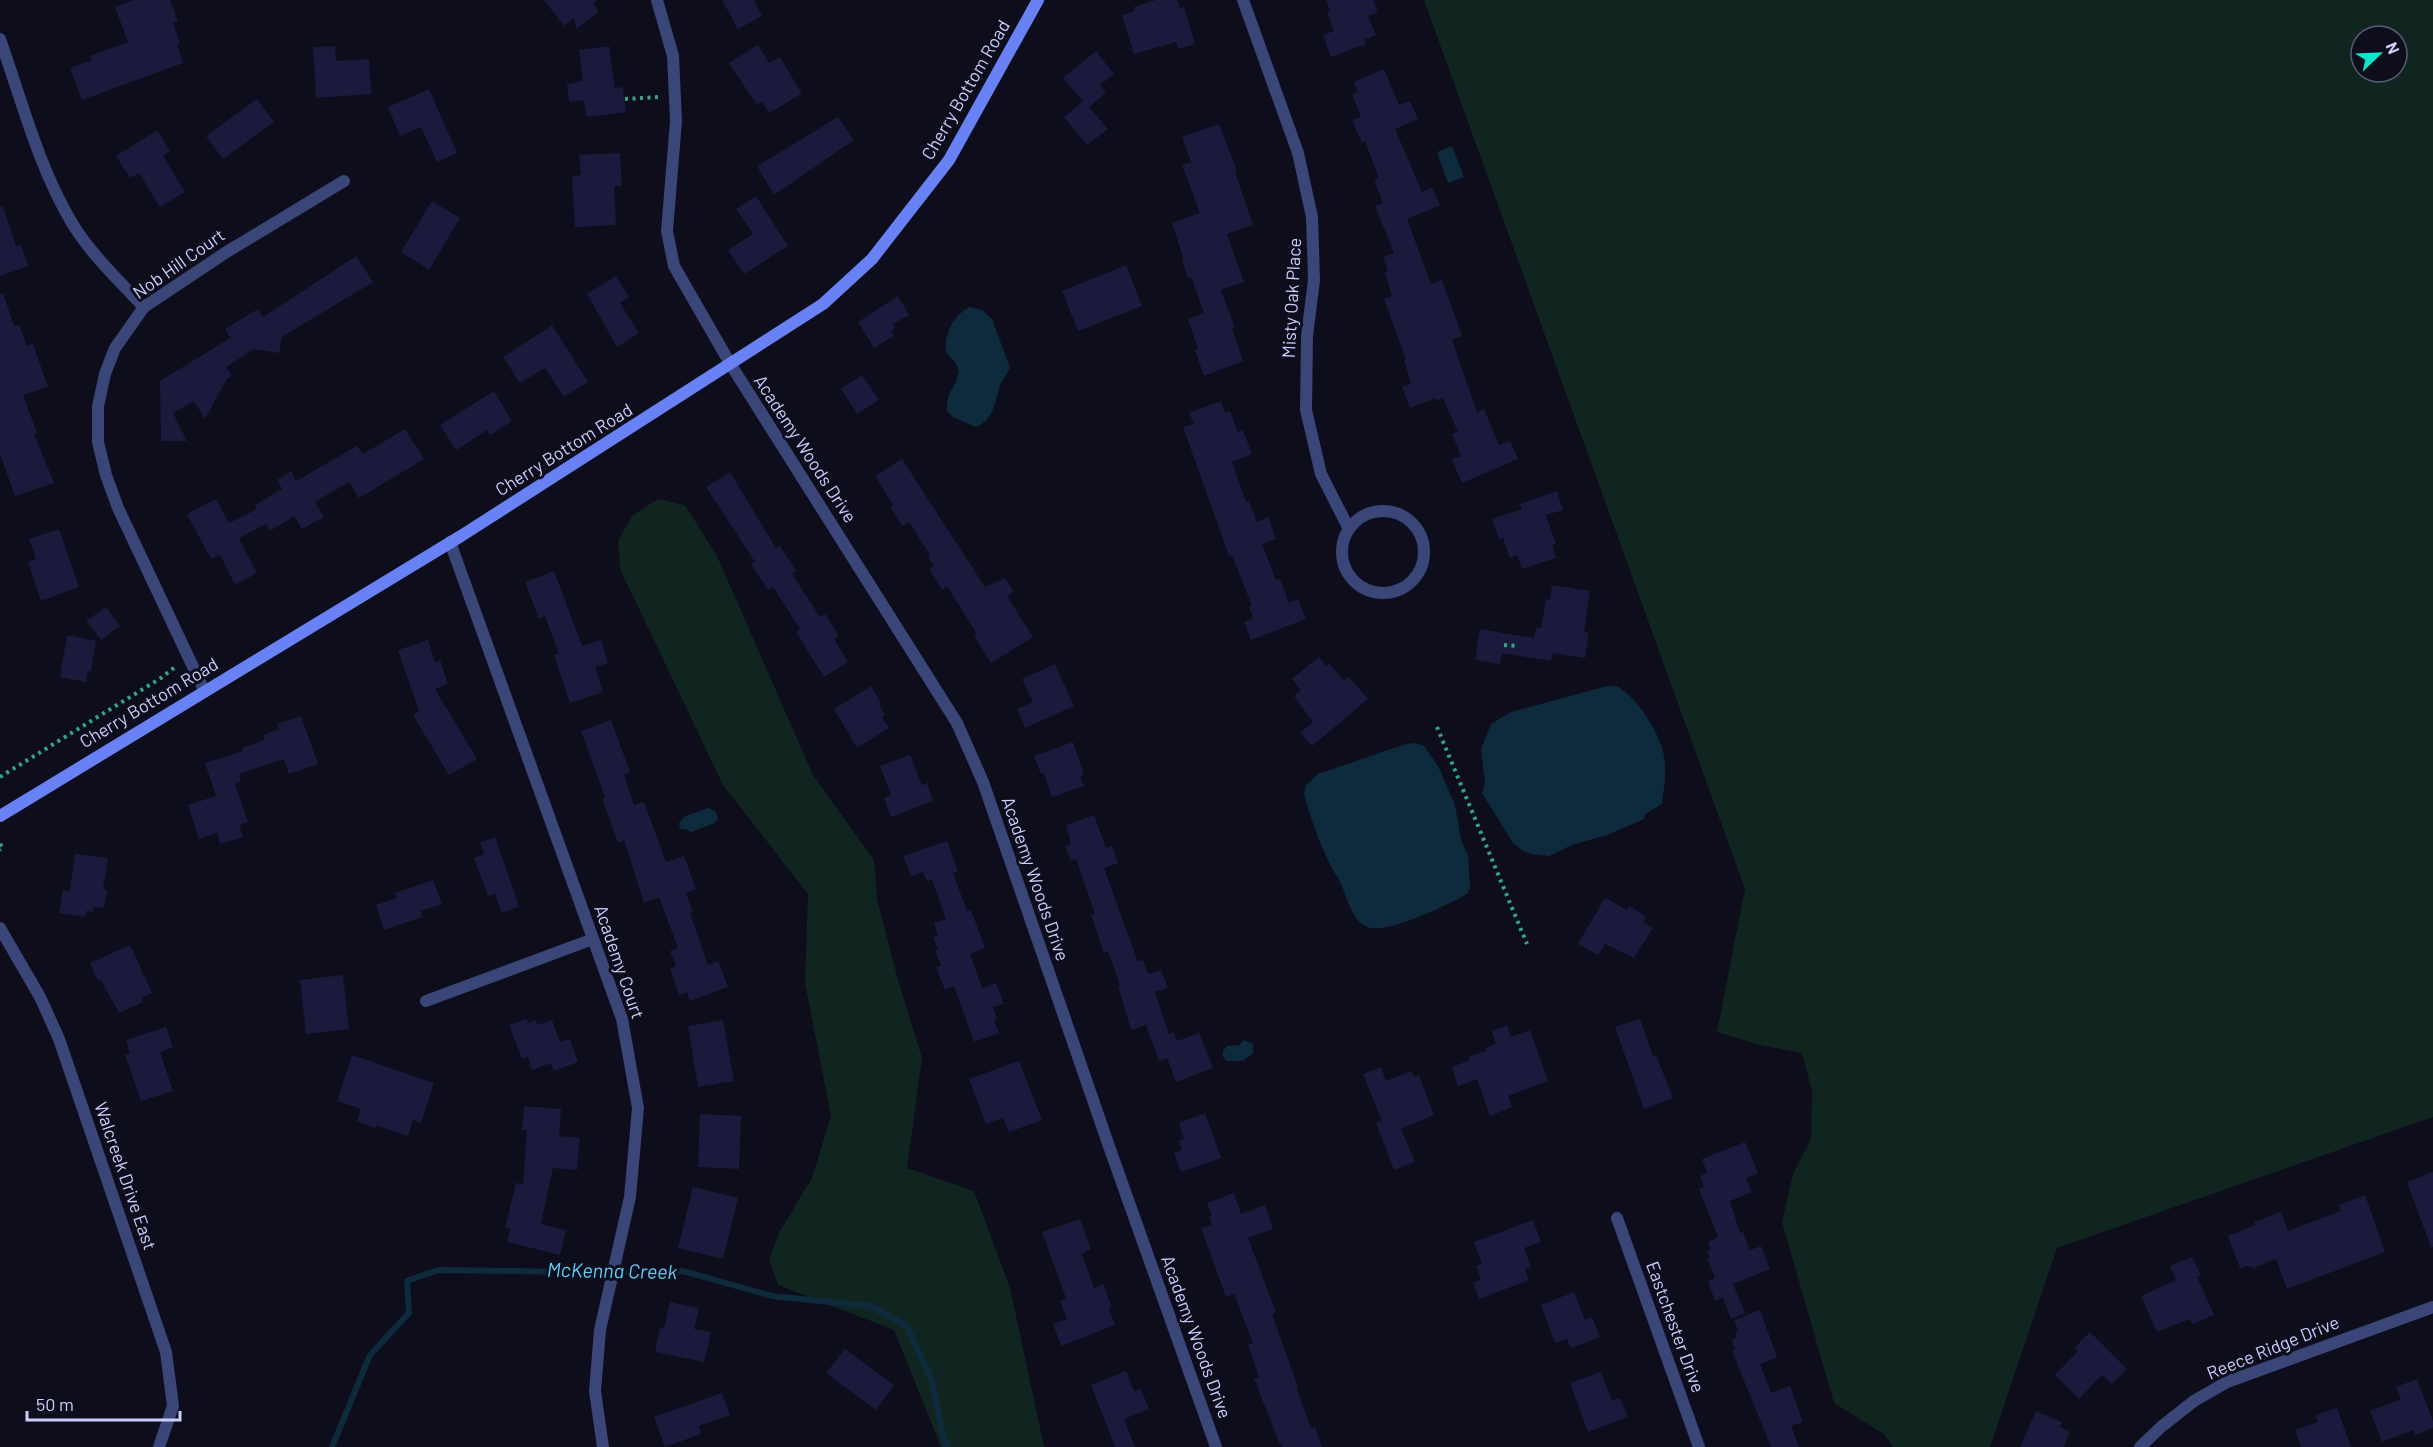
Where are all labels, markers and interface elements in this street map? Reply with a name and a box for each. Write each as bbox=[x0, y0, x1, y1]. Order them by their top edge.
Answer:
street label: Cherry Bottom Road bbox=[916, 16, 1014, 163]
north arrow bbox=[2349, 24, 2409, 84]
text: N bbox=[2382, 39, 2404, 57]
street label: Nob Hill Court bbox=[128, 223, 229, 303]
street label: Misty Oak Place bbox=[1277, 237, 1305, 359]
street label: Academy Woods Drive bbox=[750, 370, 862, 527]
street label: Cherry Bottom Road bbox=[491, 398, 636, 500]
street label: Cherry Bottom Road bbox=[75, 652, 222, 752]
street label: Academy Woods Drive bbox=[998, 794, 1074, 964]
street label: Academy Court bbox=[590, 902, 650, 1022]
street label: Walcreek Drive East bbox=[90, 1099, 162, 1252]
street label: Academy Woods Drive bbox=[1157, 1252, 1237, 1421]
water label: McKenna Creek bbox=[547, 1257, 678, 1283]
street label: Eastchester Drive bbox=[1642, 1258, 1710, 1395]
street label: Reece Ridge Drive bbox=[2203, 1310, 2342, 1384]
scale bar bbox=[27, 1384, 180, 1422]
text: 50 m bbox=[36, 1393, 74, 1415]

